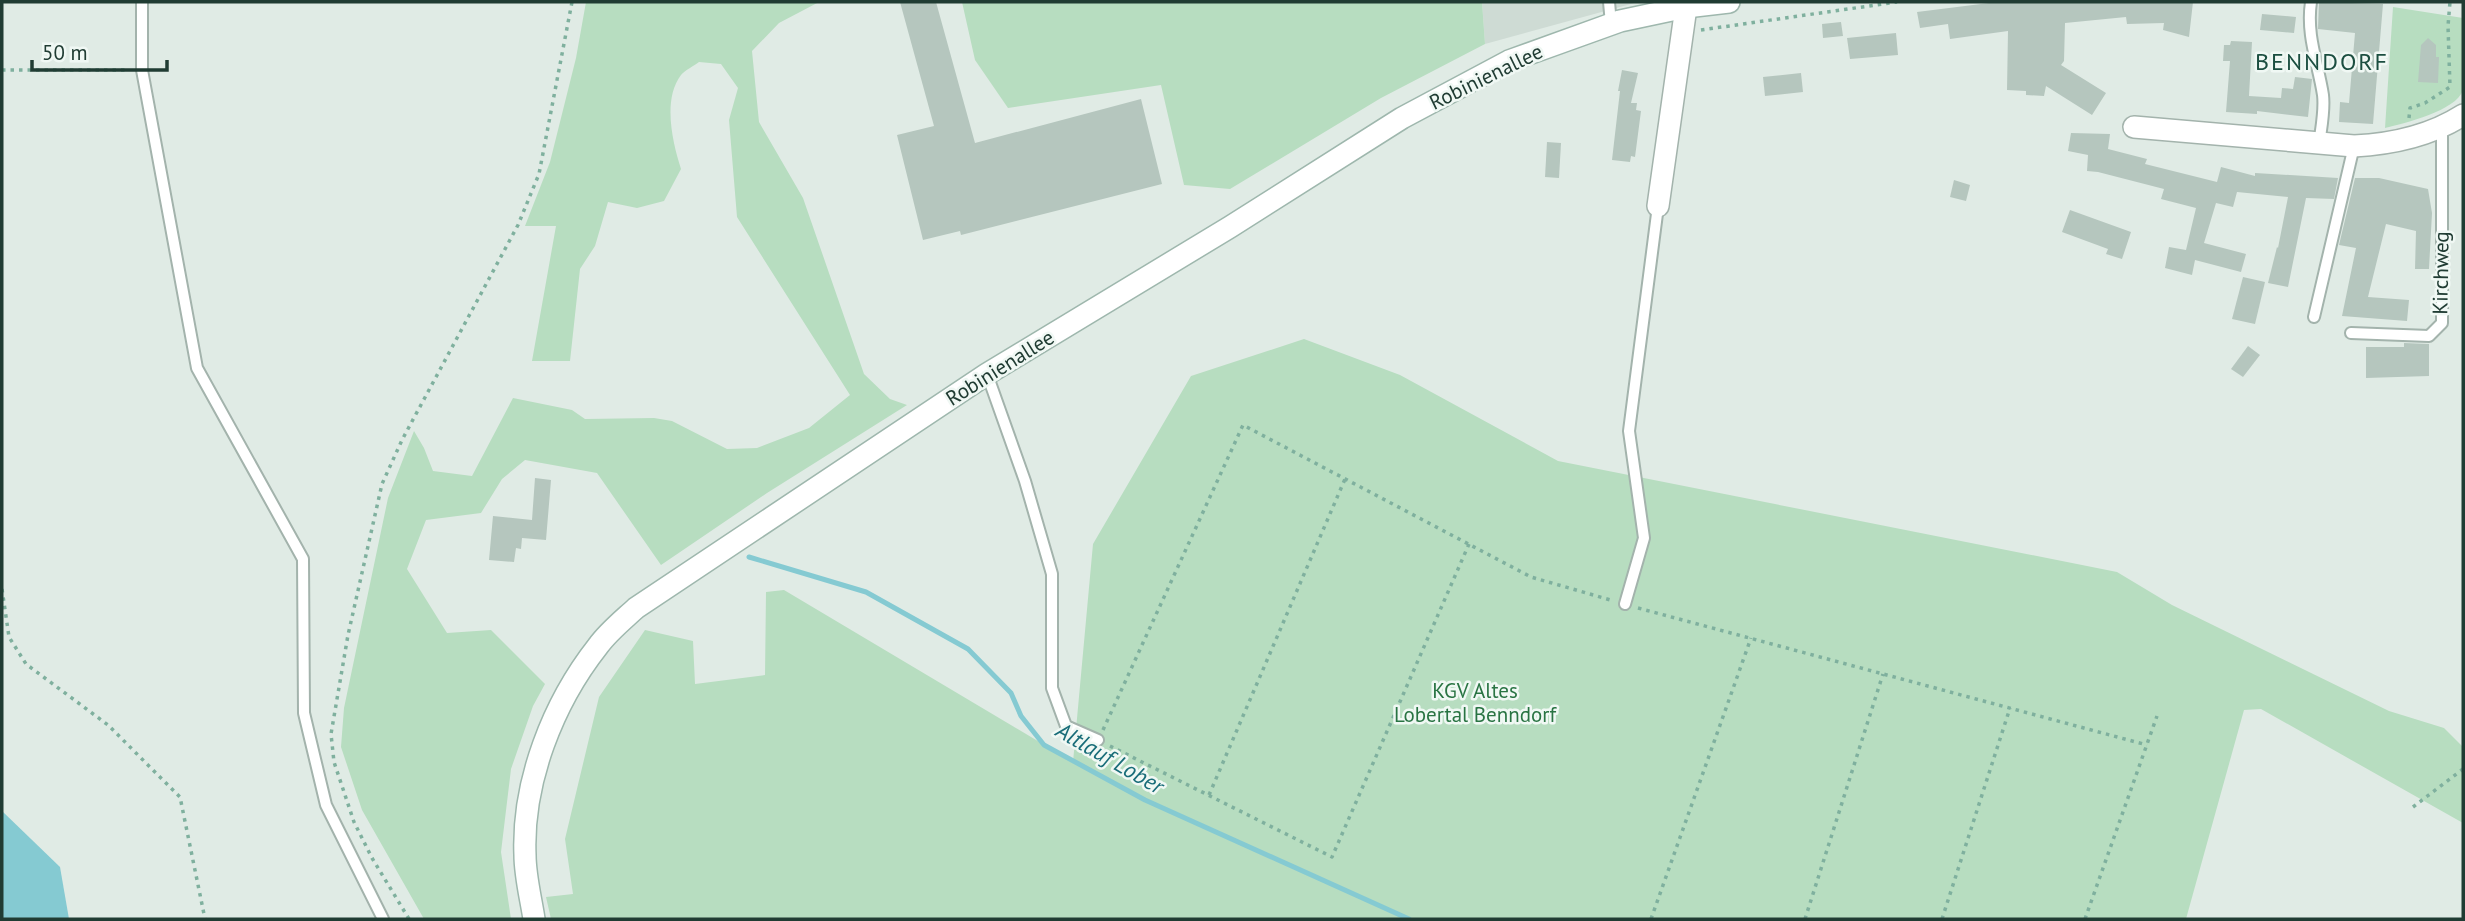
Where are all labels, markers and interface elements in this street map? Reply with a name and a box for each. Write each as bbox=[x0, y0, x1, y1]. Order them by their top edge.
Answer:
scale bar bbox=[32, 28, 166, 72]
street label: Robinienallee bbox=[1425, 38, 1547, 116]
text: 50 m bbox=[42, 39, 88, 66]
district label: BENNDORF bbox=[2255, 46, 2389, 77]
street label: Kirchweg bbox=[2426, 231, 2455, 315]
street label: Robinienallee bbox=[941, 324, 1059, 412]
park label: KGV Altes Lobertal Benndorf bbox=[1394, 677, 1557, 728]
water label: Altlauf Lober bbox=[1050, 715, 1171, 801]

